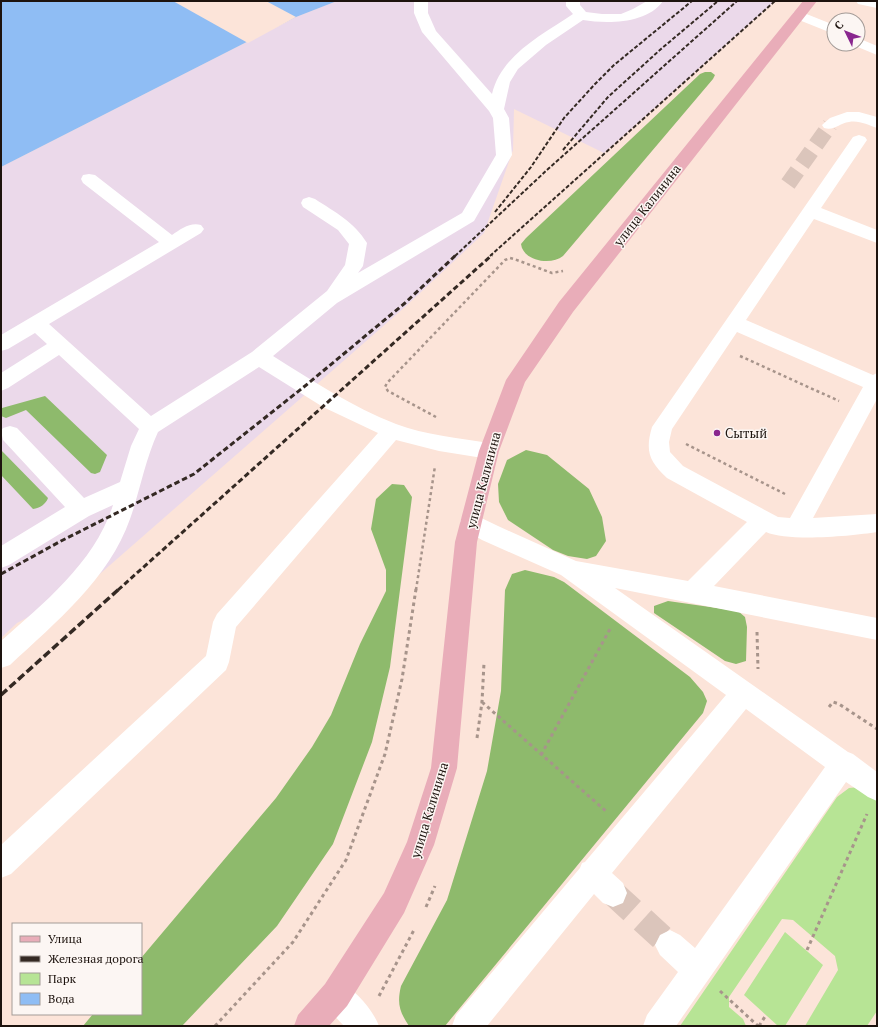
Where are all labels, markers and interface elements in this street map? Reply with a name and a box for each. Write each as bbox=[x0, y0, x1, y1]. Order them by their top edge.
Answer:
north arrow bbox=[826, 12, 866, 52]
text: С bbox=[831, 18, 846, 33]
street label: улица Калинина bbox=[609, 160, 685, 250]
place label: Сытый bbox=[725, 424, 767, 442]
marker: Сытый bbox=[712, 428, 722, 438]
street label: улица Калинина bbox=[461, 429, 505, 531]
street label: улица Калинина bbox=[406, 759, 452, 861]
legend bbox=[12, 923, 142, 1015]
text: Улица bbox=[48, 931, 82, 946]
text: Железная дорога bbox=[48, 951, 144, 966]
text: Парк bbox=[48, 971, 76, 986]
text: Вода bbox=[48, 991, 75, 1006]

